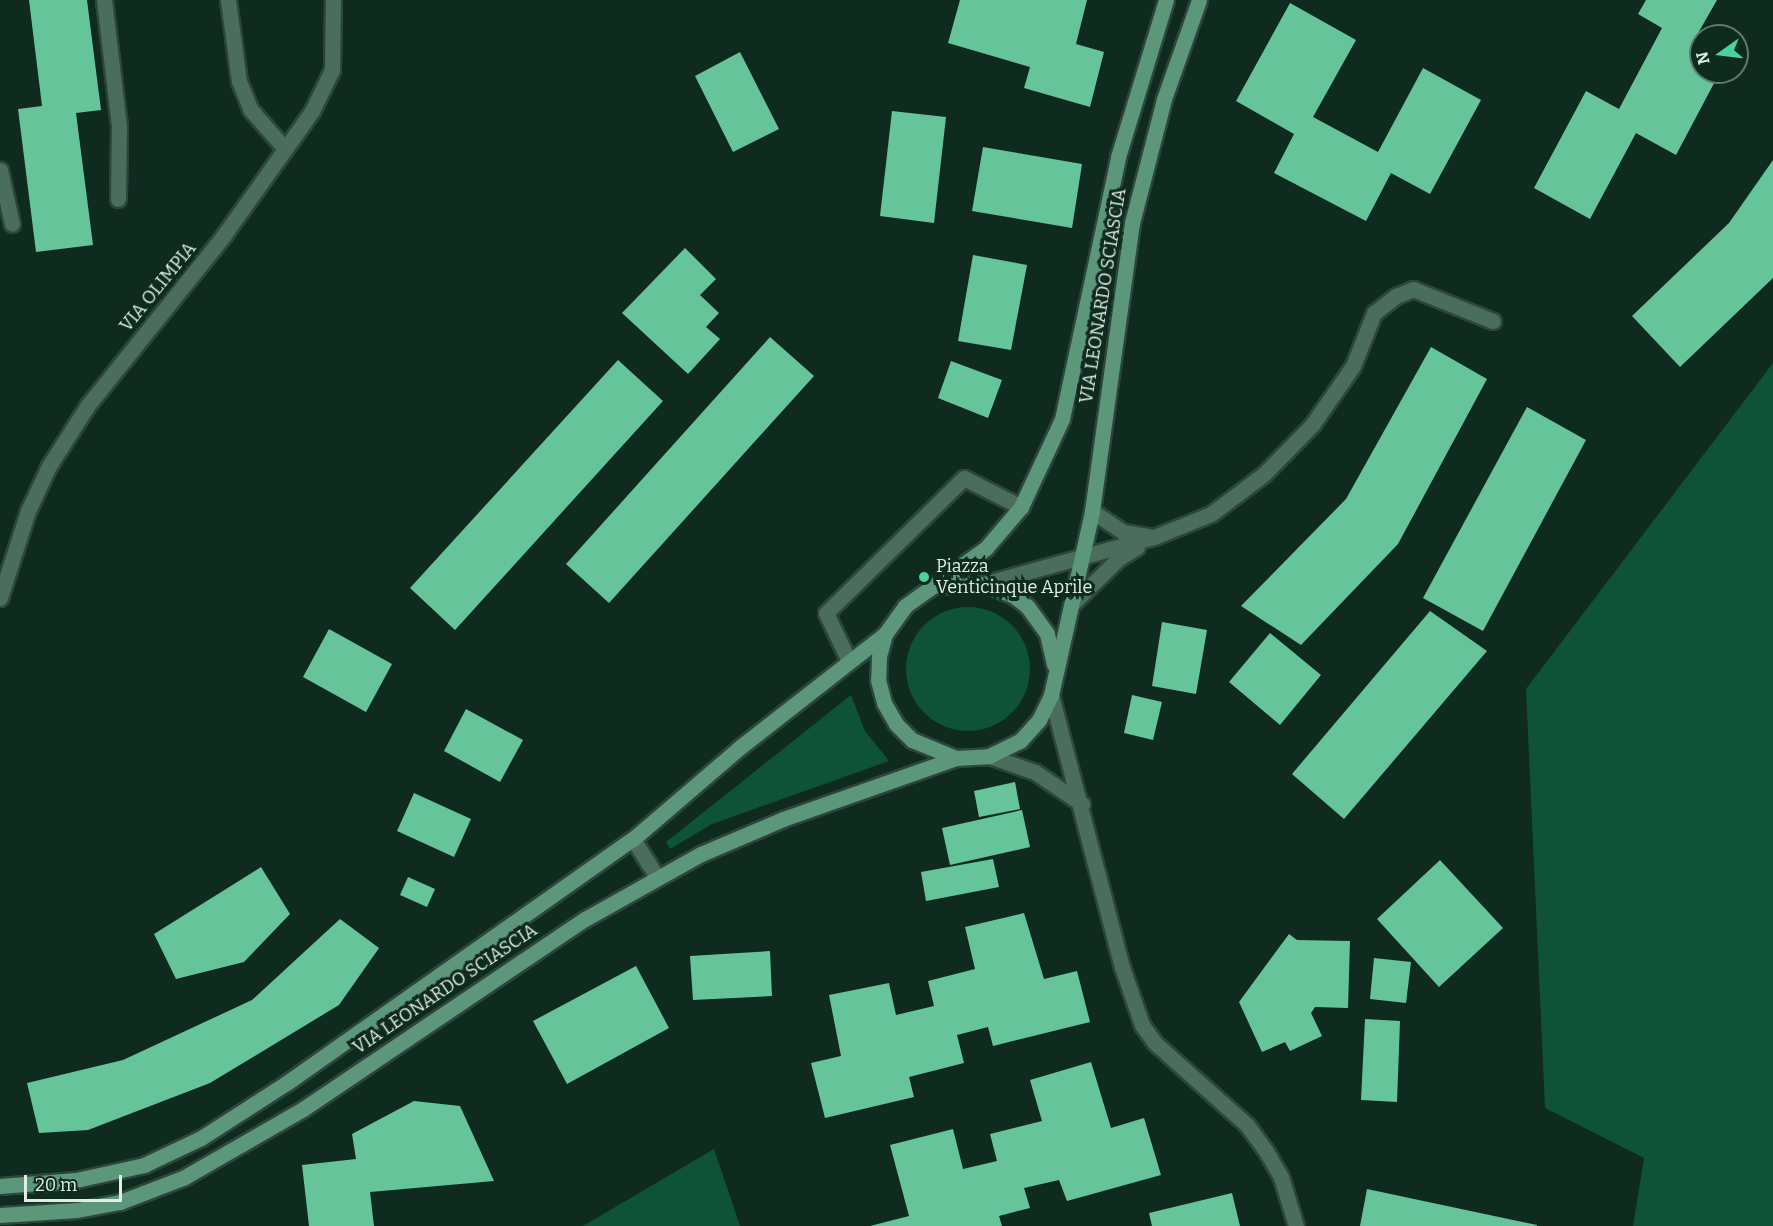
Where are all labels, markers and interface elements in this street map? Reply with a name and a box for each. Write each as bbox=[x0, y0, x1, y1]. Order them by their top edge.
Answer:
north arrow bbox=[1689, 24, 1749, 84]
text: N bbox=[1692, 50, 1714, 66]
street label: VIA LEONARDO SCIASCIA bbox=[1075, 187, 1131, 405]
street label: VIA OLIMPIA bbox=[115, 238, 201, 336]
place label: Piazza Venticinque Aprile bbox=[936, 556, 1092, 598]
marker: Piazza Venticinque Aprile bbox=[917, 570, 931, 584]
street label: VIA LEONARDO SCIASCIA bbox=[349, 919, 541, 1059]
scale bar bbox=[27, 1163, 124, 1201]
text: 20 m bbox=[35, 1174, 77, 1196]

